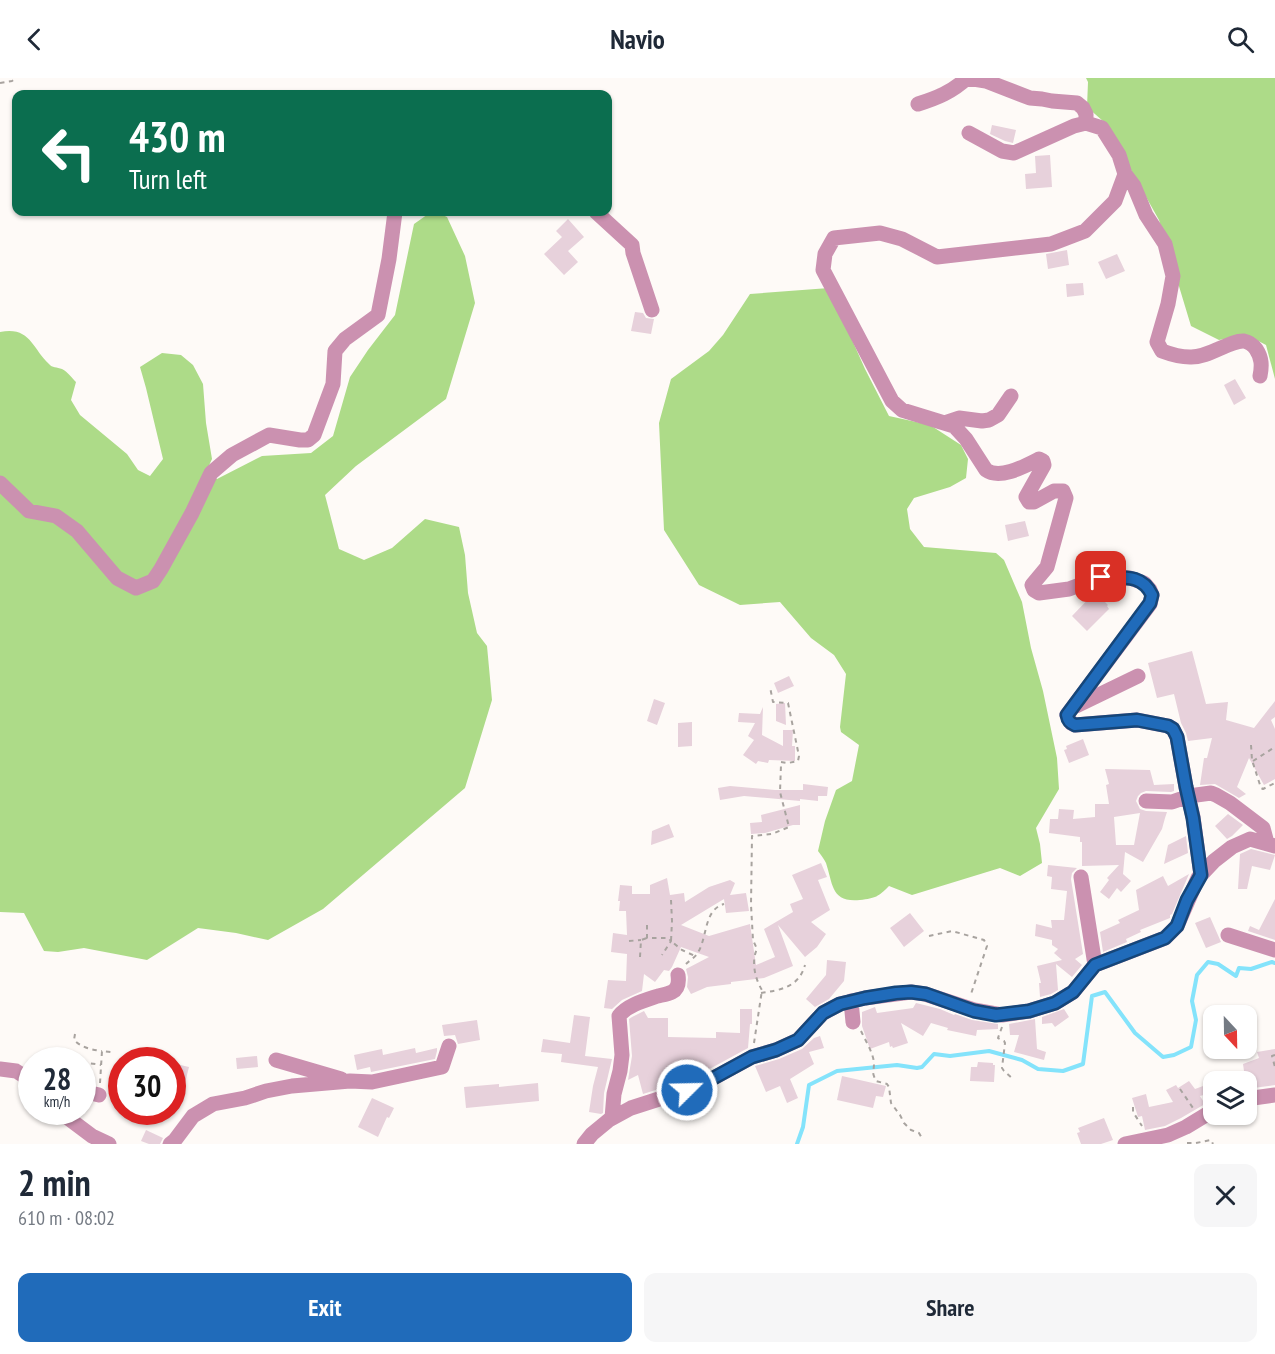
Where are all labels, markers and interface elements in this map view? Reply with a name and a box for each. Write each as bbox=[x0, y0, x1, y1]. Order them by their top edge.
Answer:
text: Navio bbox=[610, 22, 665, 56]
icon: back bbox=[18, 23, 51, 56]
icon: search bbox=[1224, 23, 1257, 56]
text: 430 m bbox=[129, 109, 226, 164]
icon: left bbox=[30, 114, 108, 192]
text: Turn left bbox=[129, 162, 207, 196]
pin bbox=[1075, 551, 1126, 602]
icon: arrive bbox=[1084, 560, 1117, 593]
north arrow bbox=[1203, 1005, 1257, 1059]
map controls bbox=[1203, 1005, 1257, 1125]
speed limit sign: 30 bbox=[108, 1047, 186, 1125]
position arrow bbox=[655, 1058, 719, 1122]
text: 28 bbox=[43, 1059, 71, 1098]
button: layers bbox=[1203, 1071, 1257, 1125]
text: km/h bbox=[44, 1092, 70, 1111]
text: 2 min bbox=[18, 1159, 91, 1206]
button: close bbox=[1194, 1164, 1257, 1227]
text: 610 m · 08:02 bbox=[18, 1205, 115, 1231]
button: Exit bbox=[18, 1273, 632, 1342]
button: Share bbox=[644, 1273, 1257, 1342]

